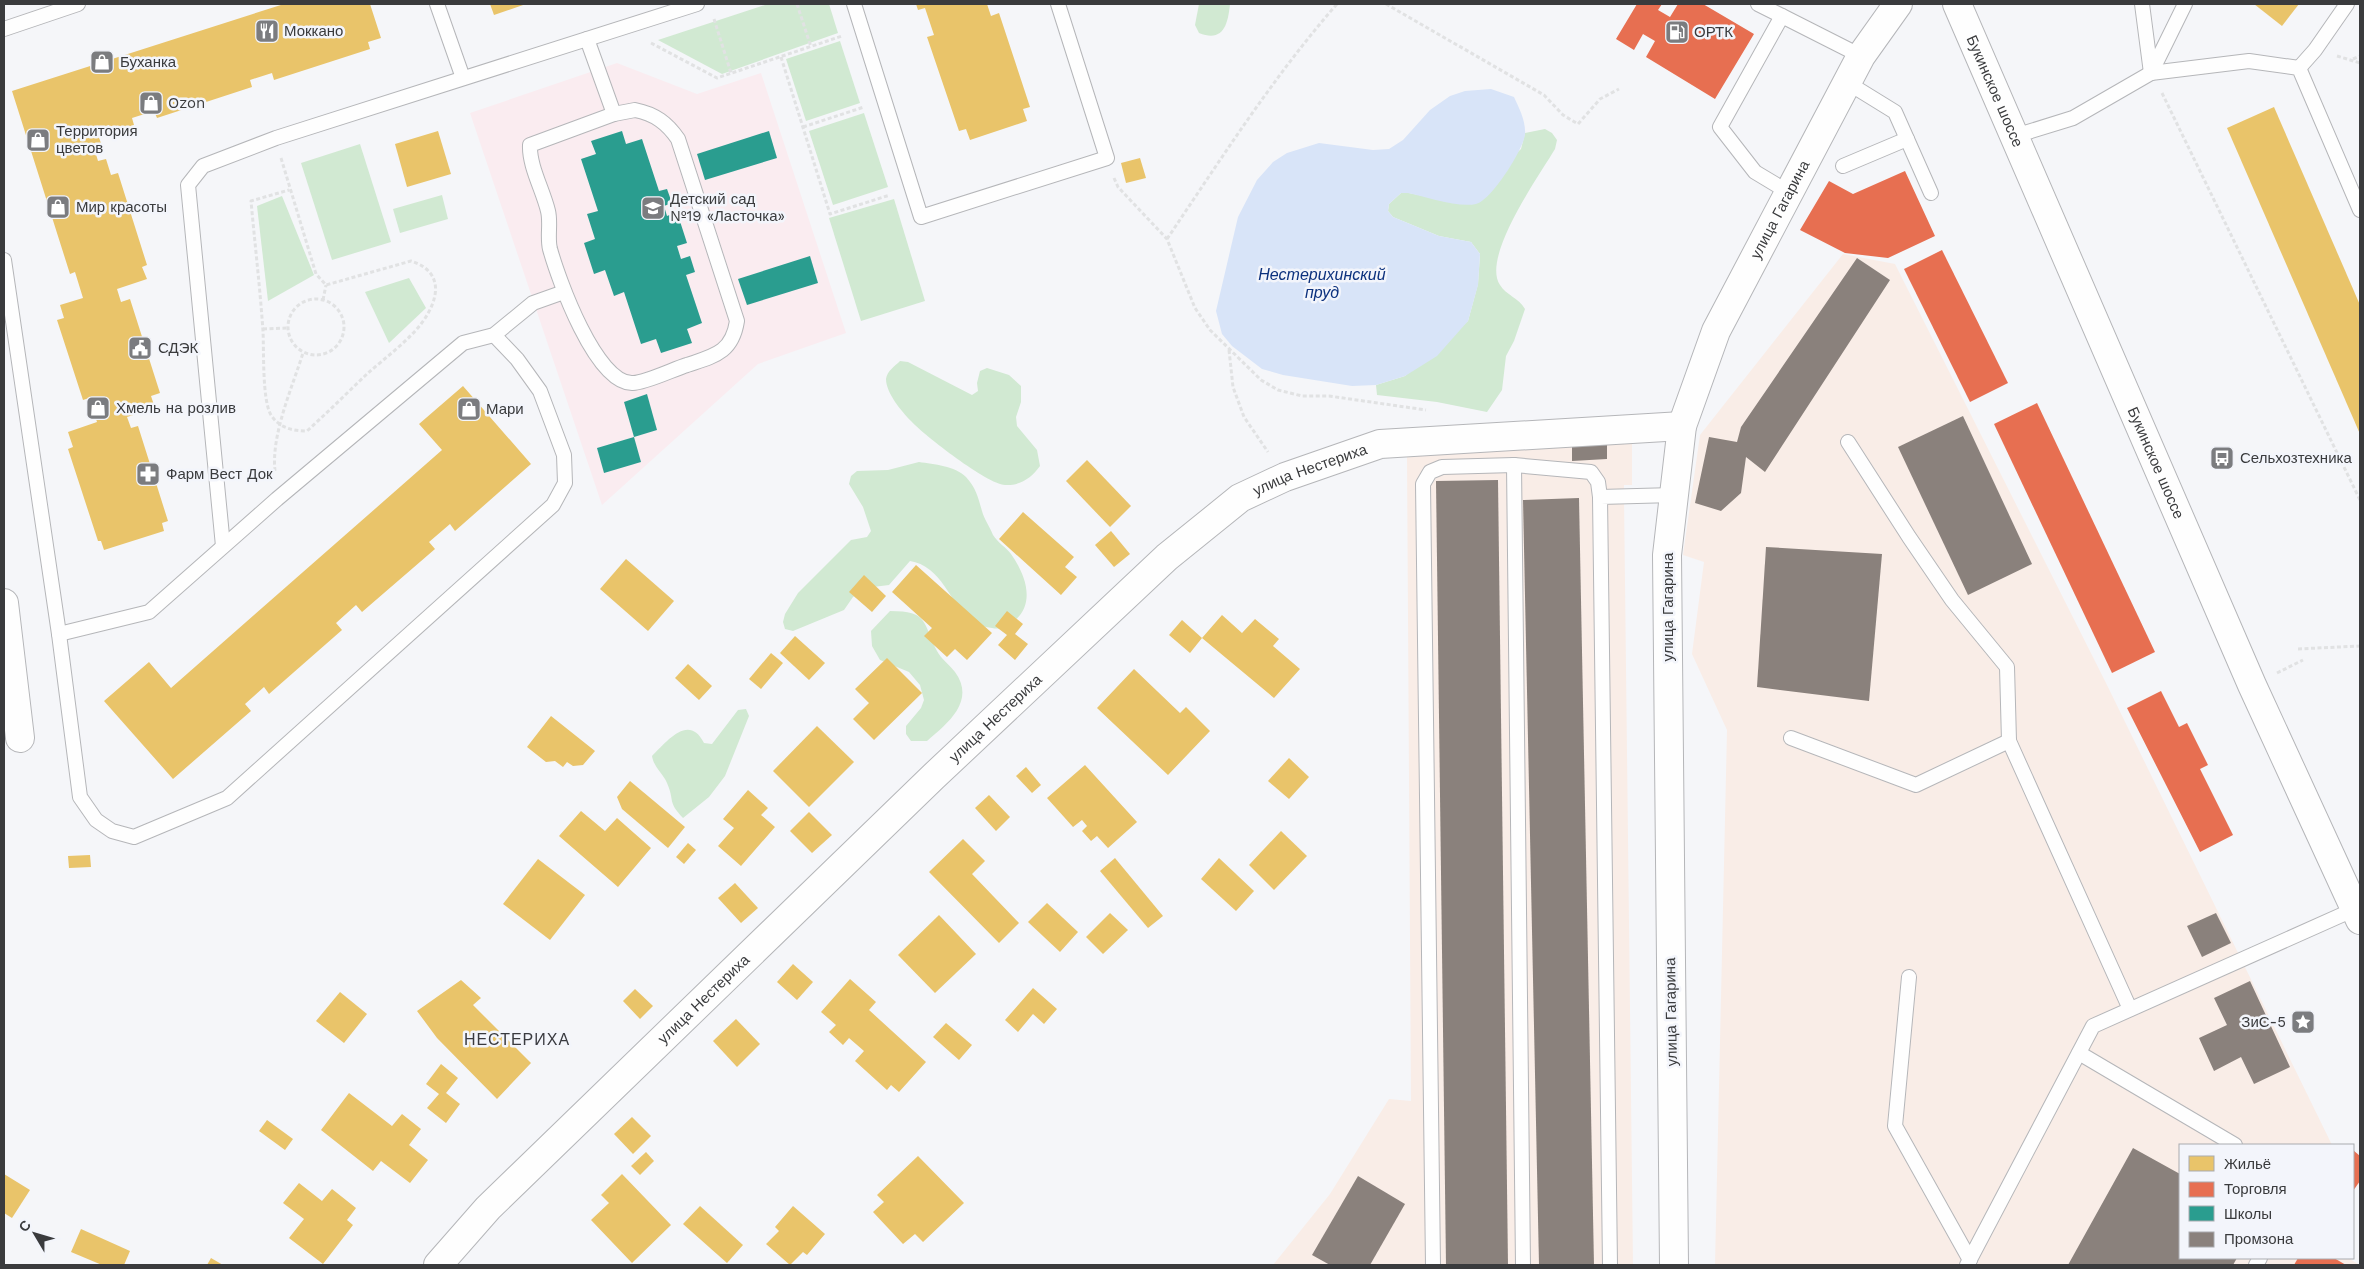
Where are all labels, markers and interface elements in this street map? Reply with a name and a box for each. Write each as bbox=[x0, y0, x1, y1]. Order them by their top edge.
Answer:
restaurant icon: Моккано bbox=[254, 18, 280, 44]
fuel station icon: ОРТК bbox=[1664, 19, 1690, 45]
place label: Моккано bbox=[284, 22, 343, 40]
place label: ОРТК bbox=[1694, 23, 1733, 41]
street label: Букинское шоссе bbox=[1963, 33, 2027, 150]
shop icon: Буханка bbox=[89, 49, 115, 75]
place label: Буханка bbox=[120, 53, 177, 71]
shop icon: Ozon bbox=[138, 90, 164, 116]
place label: Ozon bbox=[168, 94, 205, 112]
place label: Территория цветов bbox=[56, 122, 138, 157]
shop icon: Территория цветов bbox=[25, 127, 51, 153]
street label: улица Гагарина bbox=[1747, 157, 1814, 262]
place label: Детский сад №19 «Ласточка» bbox=[670, 190, 785, 225]
shop icon: Мир красоты bbox=[45, 194, 71, 220]
school or university icon: Детский сад №19 «Ласточка» bbox=[640, 195, 666, 221]
place label: Мир красоты bbox=[76, 198, 167, 216]
water label: Нестерихинский пруд bbox=[1258, 265, 1386, 302]
public building icon: СДЭК bbox=[127, 335, 153, 361]
place label: СДЭК bbox=[158, 339, 198, 357]
shop icon: Хмель на розлив bbox=[85, 395, 111, 421]
shop icon: Мари bbox=[456, 396, 482, 422]
place label: Хмель на розлив bbox=[116, 399, 236, 417]
place label: Мари bbox=[486, 400, 524, 418]
street label: Букинское шоссе bbox=[2124, 404, 2188, 521]
street label: улица Нестериха bbox=[1250, 440, 1370, 500]
bus stop icon: Сельхозтехника bbox=[2209, 445, 2235, 471]
place label: Сельхозтехника bbox=[2240, 449, 2352, 467]
pharmacy icon: Фарм Вест Док bbox=[135, 461, 161, 487]
place label: Фарм Вест Док bbox=[166, 465, 273, 483]
street label: улица Гагарина bbox=[1659, 552, 1677, 661]
street label: улица Нестериха bbox=[945, 670, 1046, 766]
street label: улица Нестериха bbox=[654, 950, 754, 1048]
street label: улица Гагарина bbox=[1661, 957, 1681, 1067]
place icon: ЗиС-5 bbox=[2290, 1009, 2316, 1035]
place label: ЗиС-5 bbox=[2241, 1013, 2286, 1031]
district label: НЕСТЕРИХА bbox=[464, 1030, 570, 1049]
legend bbox=[2179, 1144, 2354, 1259]
text: Жильё bbox=[2224, 1155, 2271, 1173]
text: Торговля bbox=[2224, 1180, 2287, 1198]
text: Школы bbox=[2224, 1205, 2272, 1223]
north arrow bbox=[10, 1209, 60, 1259]
text: С bbox=[15, 1217, 34, 1235]
text: Промзона bbox=[2224, 1230, 2294, 1248]

